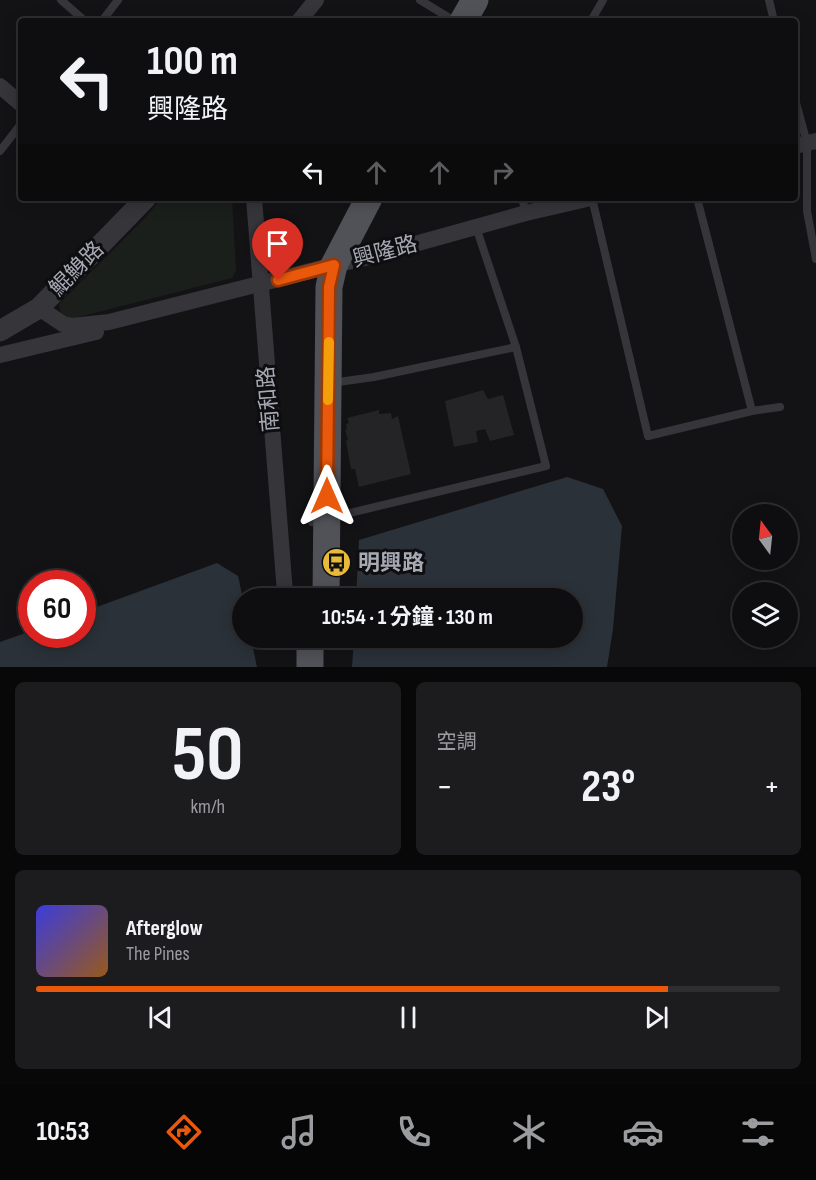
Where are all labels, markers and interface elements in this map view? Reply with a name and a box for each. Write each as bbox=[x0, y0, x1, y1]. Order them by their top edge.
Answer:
text: 100 m bbox=[147, 36, 238, 87]
icon: left bbox=[48, 42, 126, 120]
text: 興隆路 bbox=[147, 94, 228, 126]
icon: left bbox=[297, 156, 330, 189]
icon: ahead bbox=[360, 156, 393, 189]
icon: ahead bbox=[423, 156, 456, 189]
icon: right bbox=[486, 156, 519, 189]
pin bbox=[252, 218, 303, 280]
icon: arrive bbox=[261, 227, 294, 260]
street label: 興隆路 bbox=[350, 230, 420, 274]
street label: 鯤鯓路 bbox=[44, 236, 110, 302]
street label: 南和路 bbox=[253, 365, 285, 433]
position arrow bbox=[295, 464, 359, 528]
north arrow bbox=[732, 504, 798, 570]
map controls bbox=[732, 504, 798, 648]
bus stop icon: 明興路 bbox=[321, 547, 353, 579]
place label: 明興路 bbox=[358, 550, 424, 577]
speed limit sign: 60 bbox=[18, 570, 96, 648]
button: layers bbox=[732, 582, 798, 648]
text: 10:54 · 1 分鐘 · 130 m bbox=[322, 604, 493, 631]
text: 50 bbox=[172, 709, 243, 802]
text: 空調 bbox=[437, 730, 477, 754]
text: 23° bbox=[581, 760, 635, 815]
text: − bbox=[437, 767, 453, 807]
text: + bbox=[764, 767, 780, 807]
text: km/h bbox=[190, 795, 225, 819]
text: Afterglow bbox=[126, 915, 203, 942]
text: The Pines bbox=[126, 942, 190, 966]
icon: previous bbox=[144, 1001, 177, 1034]
icon: pause bbox=[392, 1001, 425, 1034]
icon: next bbox=[640, 1001, 673, 1034]
icon: directions bbox=[163, 1111, 205, 1153]
icon: music bbox=[278, 1111, 320, 1153]
icon: phone bbox=[393, 1111, 435, 1153]
icon: climate bbox=[508, 1111, 550, 1153]
icon: car bbox=[622, 1111, 664, 1153]
icon: filters bbox=[737, 1111, 779, 1153]
text: 10:53 bbox=[36, 1116, 90, 1148]

